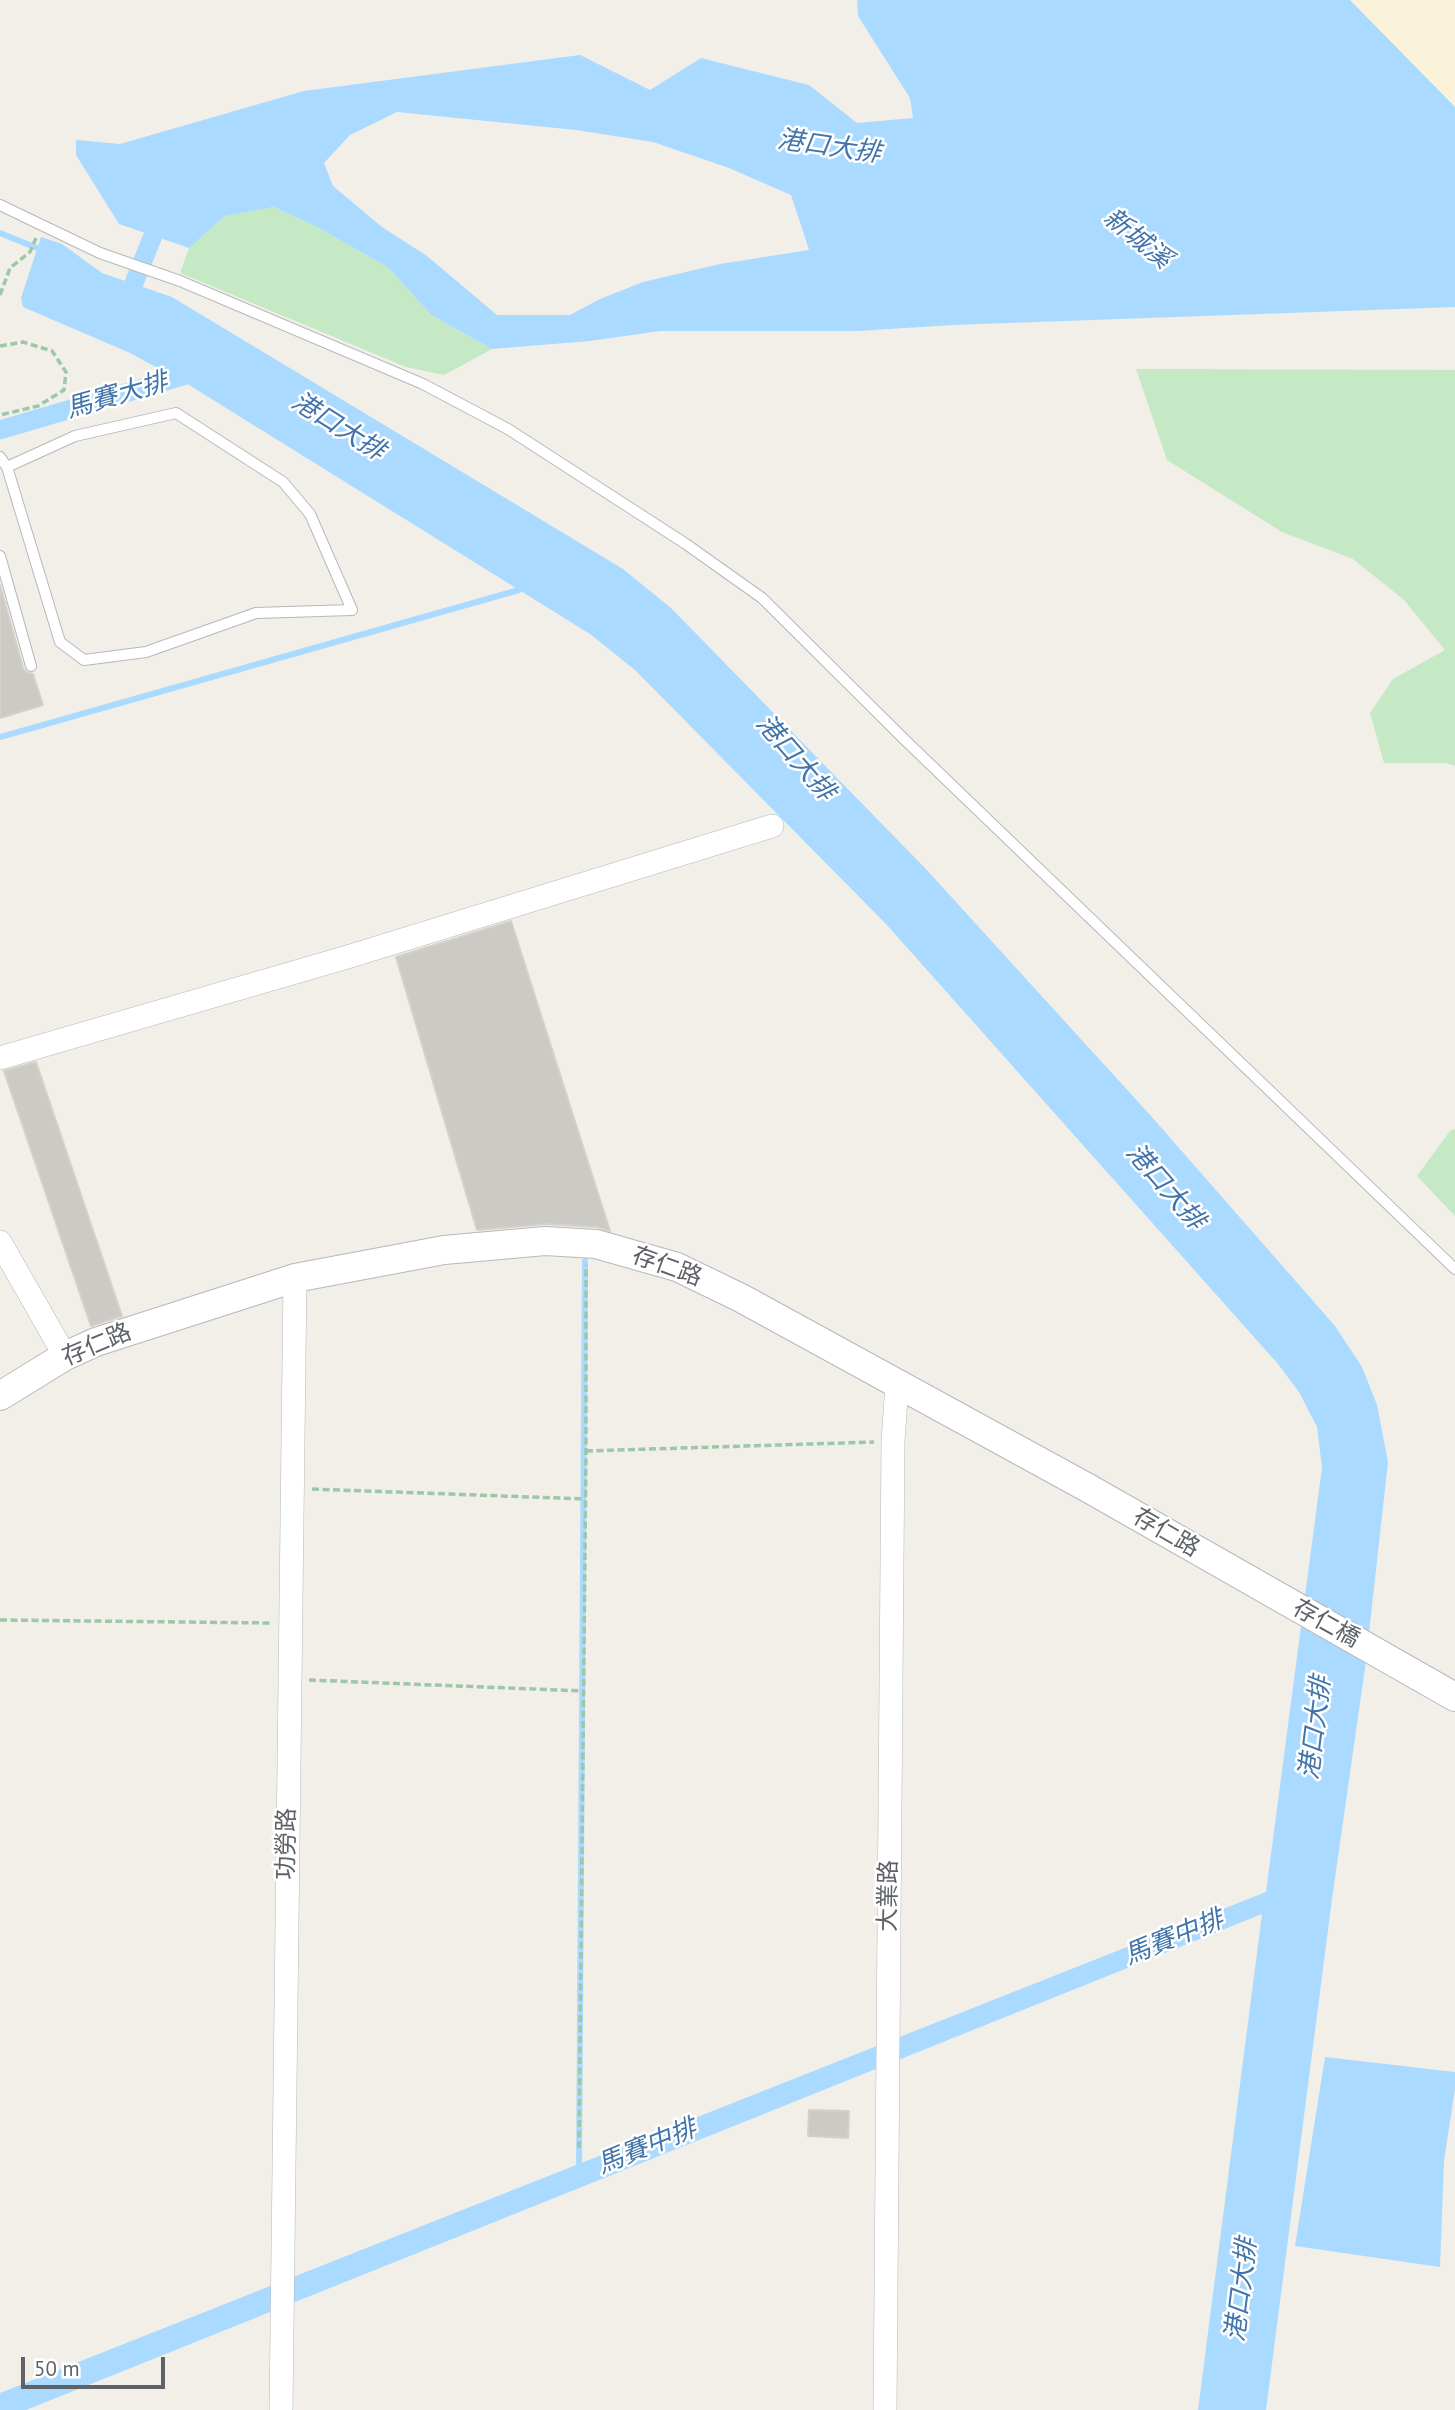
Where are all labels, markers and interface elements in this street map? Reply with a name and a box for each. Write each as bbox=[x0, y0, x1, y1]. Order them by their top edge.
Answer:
water label: 港口大排 bbox=[775, 124, 883, 170]
water label: 新城溪 bbox=[1097, 202, 1177, 276]
water label: 馬賽大排 bbox=[63, 367, 171, 425]
water label: 港口大排 bbox=[286, 386, 390, 468]
water label: 港口大排 bbox=[749, 709, 841, 807]
water label: 港口大排 bbox=[1119, 1138, 1211, 1236]
street label: 存仁路 bbox=[628, 1241, 706, 1293]
street label: 存仁路 bbox=[58, 1318, 136, 1372]
street label: 存仁路 bbox=[1128, 1503, 1204, 1563]
street label: 存仁橋 bbox=[1288, 1594, 1364, 1654]
water label: 港口大排 bbox=[1294, 1674, 1338, 1782]
street label: 功勞路 bbox=[272, 1808, 302, 1880]
street label: 大業路 bbox=[874, 1860, 904, 1932]
water label: 馬賽中排 bbox=[1120, 1904, 1228, 1972]
water label: 馬賽中排 bbox=[593, 2113, 701, 2181]
water label: 港口大排 bbox=[1220, 2236, 1264, 2344]
scale bar bbox=[24, 2344, 168, 2388]
text: 50 m bbox=[34, 2355, 80, 2382]

